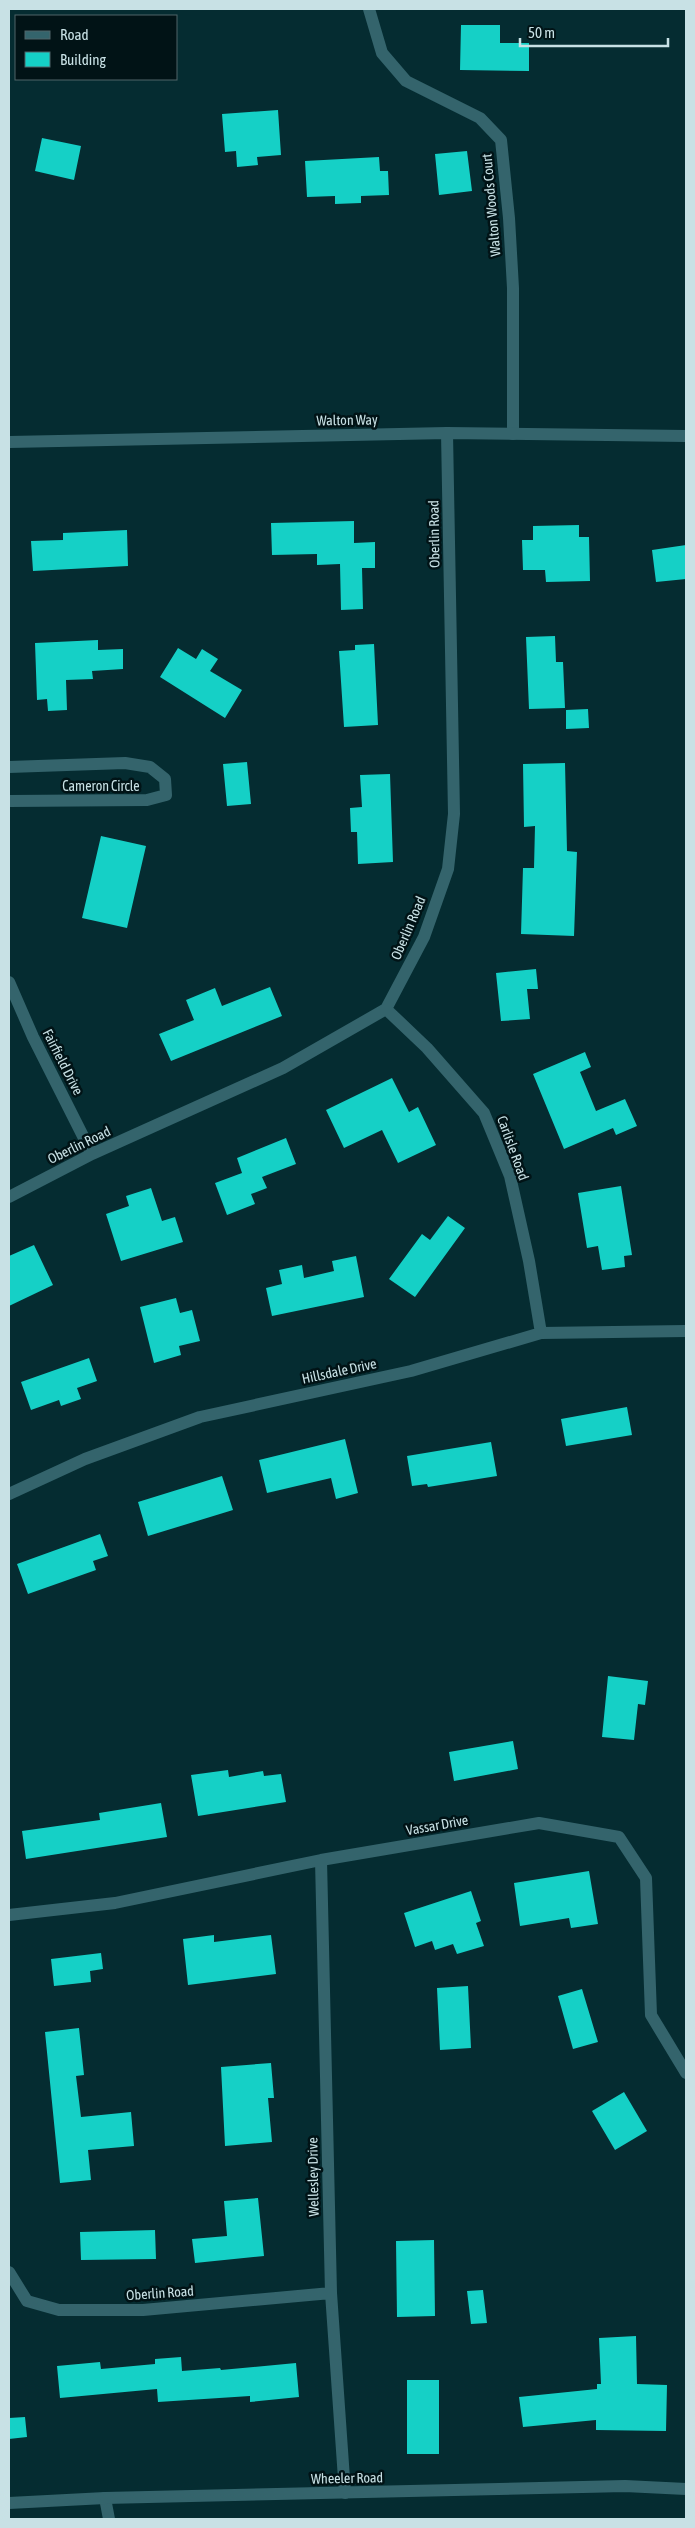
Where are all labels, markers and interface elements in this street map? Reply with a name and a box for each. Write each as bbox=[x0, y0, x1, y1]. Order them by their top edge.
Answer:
legend bbox=[15, 15, 178, 80]
scale bar bbox=[520, 15, 668, 47]
text: 50 m bbox=[528, 24, 555, 41]
text: Road bbox=[60, 26, 89, 43]
text: Building bbox=[60, 51, 106, 68]
street label: Walton Woods Court bbox=[479, 153, 503, 257]
street label: Walton Way bbox=[316, 411, 378, 429]
street label: Oberlin Road bbox=[425, 500, 443, 568]
street label: Cameron Circle bbox=[62, 778, 140, 794]
street label: Oberlin Road bbox=[387, 894, 429, 962]
street label: Fairfield Drive bbox=[40, 1026, 86, 1098]
street label: Carlisle Road bbox=[494, 1114, 532, 1182]
street label: Oberlin Road bbox=[45, 1123, 113, 1167]
street label: Hillsdale Drive bbox=[300, 1355, 378, 1387]
street label: Vassar Drive bbox=[405, 1812, 469, 1838]
street label: Wellesley Drive bbox=[304, 2137, 322, 2217]
street label: Oberlin Road bbox=[126, 2283, 194, 2303]
street label: Wheeler Road bbox=[311, 2469, 383, 2487]

